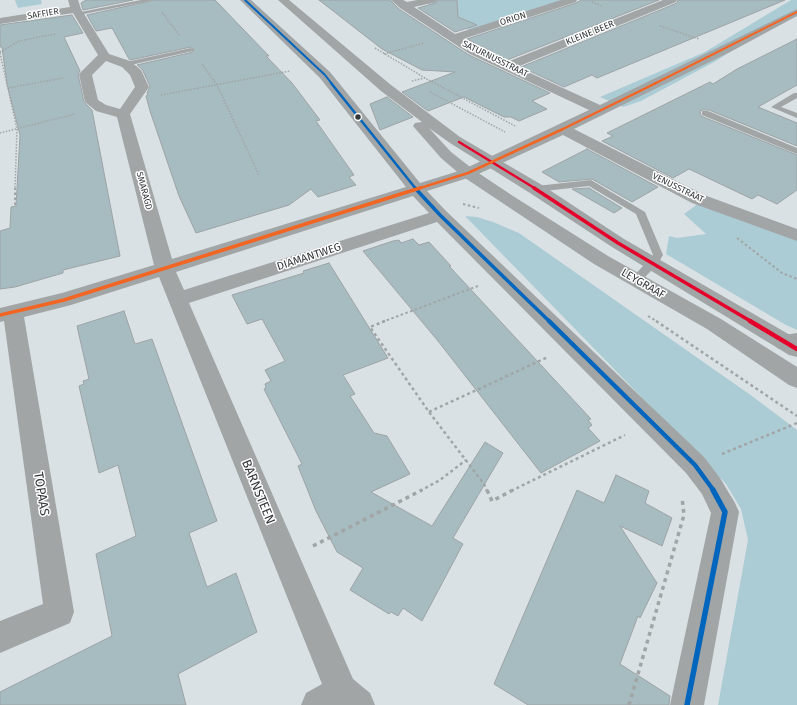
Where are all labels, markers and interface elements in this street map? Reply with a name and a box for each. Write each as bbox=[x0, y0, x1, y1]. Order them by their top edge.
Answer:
street label: SAFFIER bbox=[26, 6, 60, 22]
street label: ORION bbox=[499, 10, 527, 28]
street label: KLEINE BEER bbox=[564, 18, 616, 48]
street label: SATURNUSSTRAAT bbox=[460, 38, 530, 80]
unlabelled marker bbox=[353, 112, 363, 122]
street label: SMARAGD bbox=[134, 171, 154, 211]
street label: VENUSSTRAAT bbox=[650, 171, 706, 205]
street label: DIAMANTWEG bbox=[275, 240, 343, 274]
street label: LEYGRAAF bbox=[619, 266, 667, 302]
street label: BARNSTEEN bbox=[238, 457, 278, 527]
street label: TOPAAS bbox=[30, 471, 52, 517]

